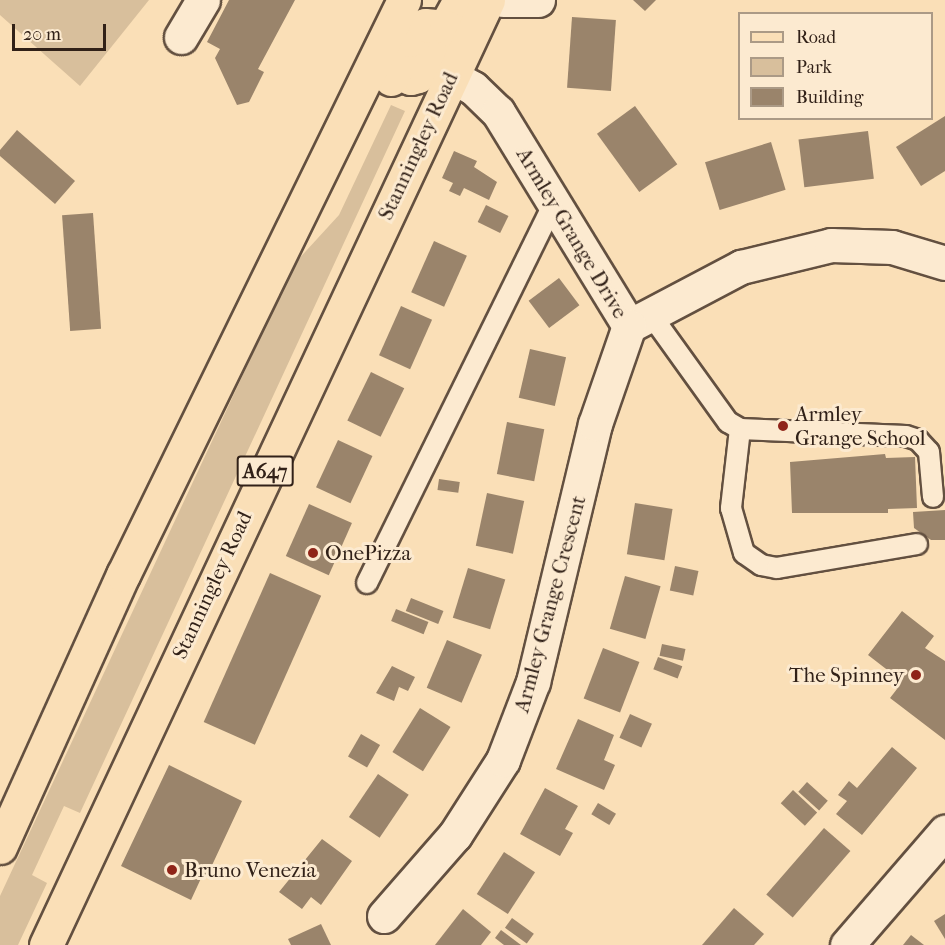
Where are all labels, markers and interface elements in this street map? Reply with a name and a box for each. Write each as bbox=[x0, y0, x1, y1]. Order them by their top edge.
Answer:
scale bar bbox=[15, 12, 110, 50]
legend bbox=[738, 12, 933, 120]
text: 20 m bbox=[23, 24, 61, 45]
text: Road bbox=[796, 27, 836, 48]
text: Park bbox=[796, 57, 832, 78]
street label: Stanningley Road bbox=[373, 68, 463, 224]
text: Building bbox=[796, 87, 863, 108]
street label: Armley Grange Drive bbox=[511, 143, 633, 323]
place label: Armley Grange School bbox=[795, 401, 925, 451]
marker: Armley Grange School bbox=[776, 419, 790, 433]
road number: A647 bbox=[236, 454, 294, 488]
street label: Armley Grange Crescent bbox=[509, 493, 591, 715]
street label: Stanningley Road bbox=[167, 507, 257, 663]
place label: OnePizza bbox=[325, 540, 411, 566]
marker: OnePizza bbox=[306, 546, 320, 560]
place label: The Spinney bbox=[789, 662, 904, 688]
marker: The Spinney bbox=[909, 668, 923, 682]
place label: Bruno Venezia bbox=[184, 857, 316, 883]
marker: Bruno Venezia bbox=[165, 863, 179, 877]

